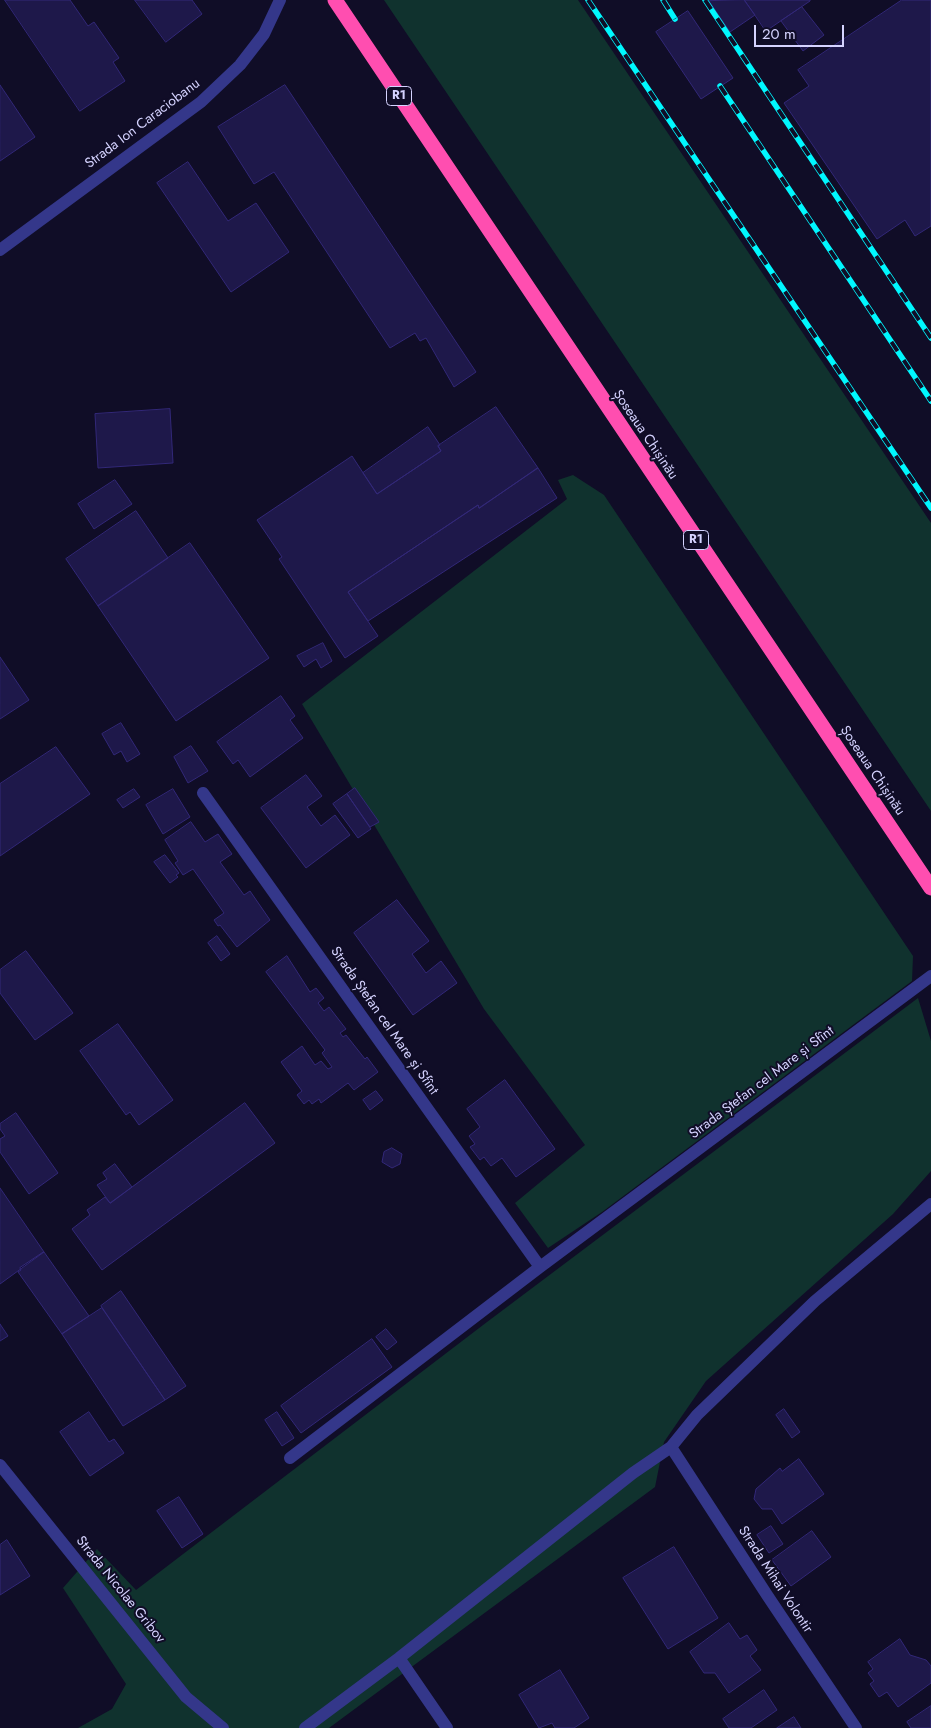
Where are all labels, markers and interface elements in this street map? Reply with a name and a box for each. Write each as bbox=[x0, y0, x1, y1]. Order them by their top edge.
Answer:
scale bar bbox=[756, 15, 846, 47]
text: 20 m bbox=[762, 23, 796, 45]
street label: Strada Ion Caraciobanu bbox=[82, 75, 204, 173]
road number: R1 bbox=[386, 86, 412, 105]
street label: Șoseaua Chișinău bbox=[609, 387, 681, 483]
road number: R1 bbox=[684, 530, 708, 550]
street label: Șoseaua Chișinău bbox=[836, 723, 908, 819]
street label: Strada Ștefan cel Mare și Sfînt bbox=[326, 944, 442, 1098]
street label: Strada Ștefan cel Mare și Sfînt bbox=[686, 1023, 838, 1143]
street label: Strada Mihai Volontir bbox=[734, 1523, 816, 1637]
street label: Strada Nicolae Gribov bbox=[72, 1533, 168, 1647]

